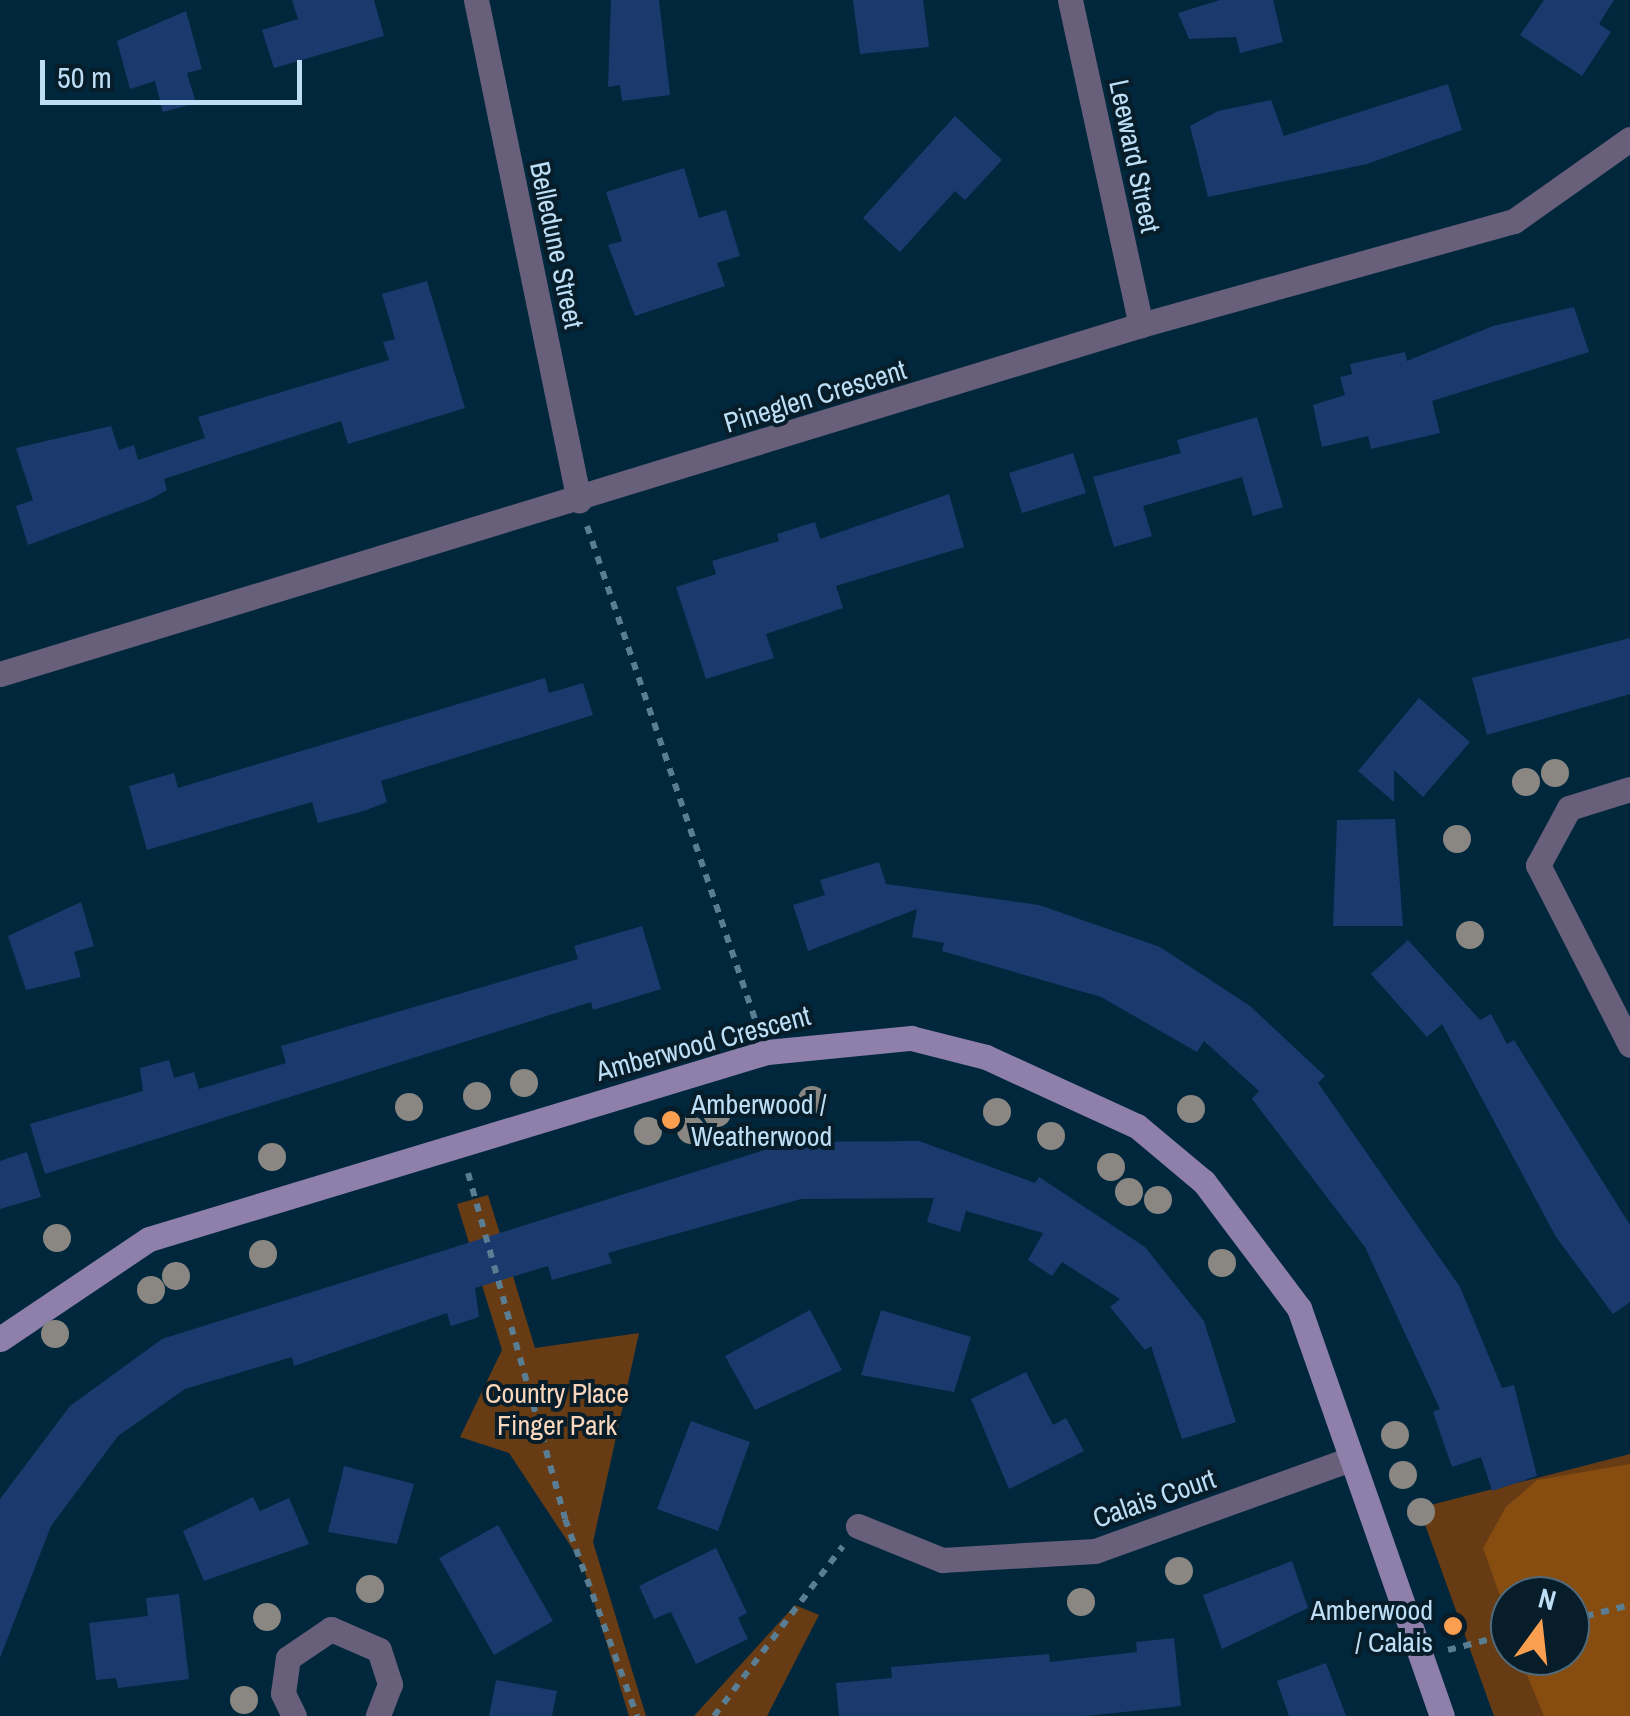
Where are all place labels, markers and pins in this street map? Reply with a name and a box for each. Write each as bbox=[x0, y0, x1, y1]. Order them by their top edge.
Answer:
place label: Amberwood / Weatherwood bbox=[691, 1087, 832, 1153]
marker: Amberwood / Weatherwood bbox=[660, 1109, 682, 1131]
place label: Amberwood / Calais bbox=[1311, 1593, 1433, 1659]
marker: Amberwood / Calais bbox=[1442, 1615, 1464, 1637]

